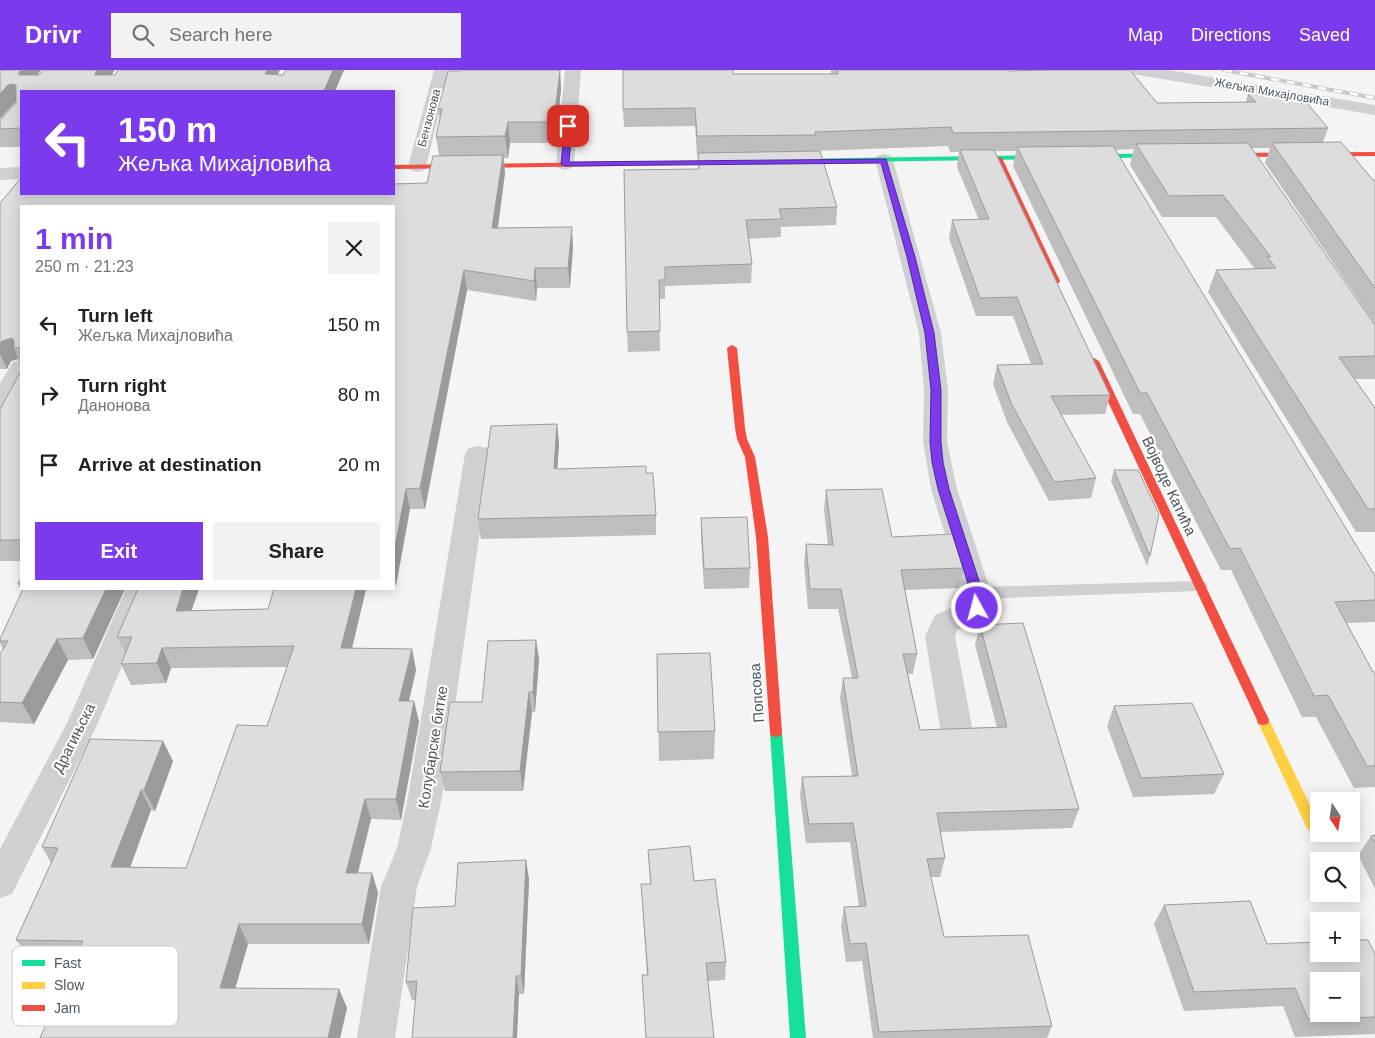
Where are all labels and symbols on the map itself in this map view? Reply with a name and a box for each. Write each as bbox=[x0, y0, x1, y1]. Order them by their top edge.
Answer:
street label: Жељка Михајловића bbox=[1214, 75, 1331, 109]
street label: Бензонова bbox=[415, 87, 444, 149]
pin bbox=[547, 105, 589, 147]
street label: Војводе Катића bbox=[1139, 434, 1200, 539]
position arrow bbox=[950, 581, 1002, 633]
street label: Попсова bbox=[746, 662, 767, 723]
street label: Колубарске битке bbox=[414, 684, 451, 809]
street label: Драгињска bbox=[49, 700, 99, 775]
north arrow bbox=[1310, 792, 1360, 842]
legend bbox=[12, 946, 178, 1026]
text: Fast bbox=[54, 955, 81, 971]
text: Slow bbox=[54, 977, 85, 993]
text: Jam bbox=[54, 1000, 80, 1016]

